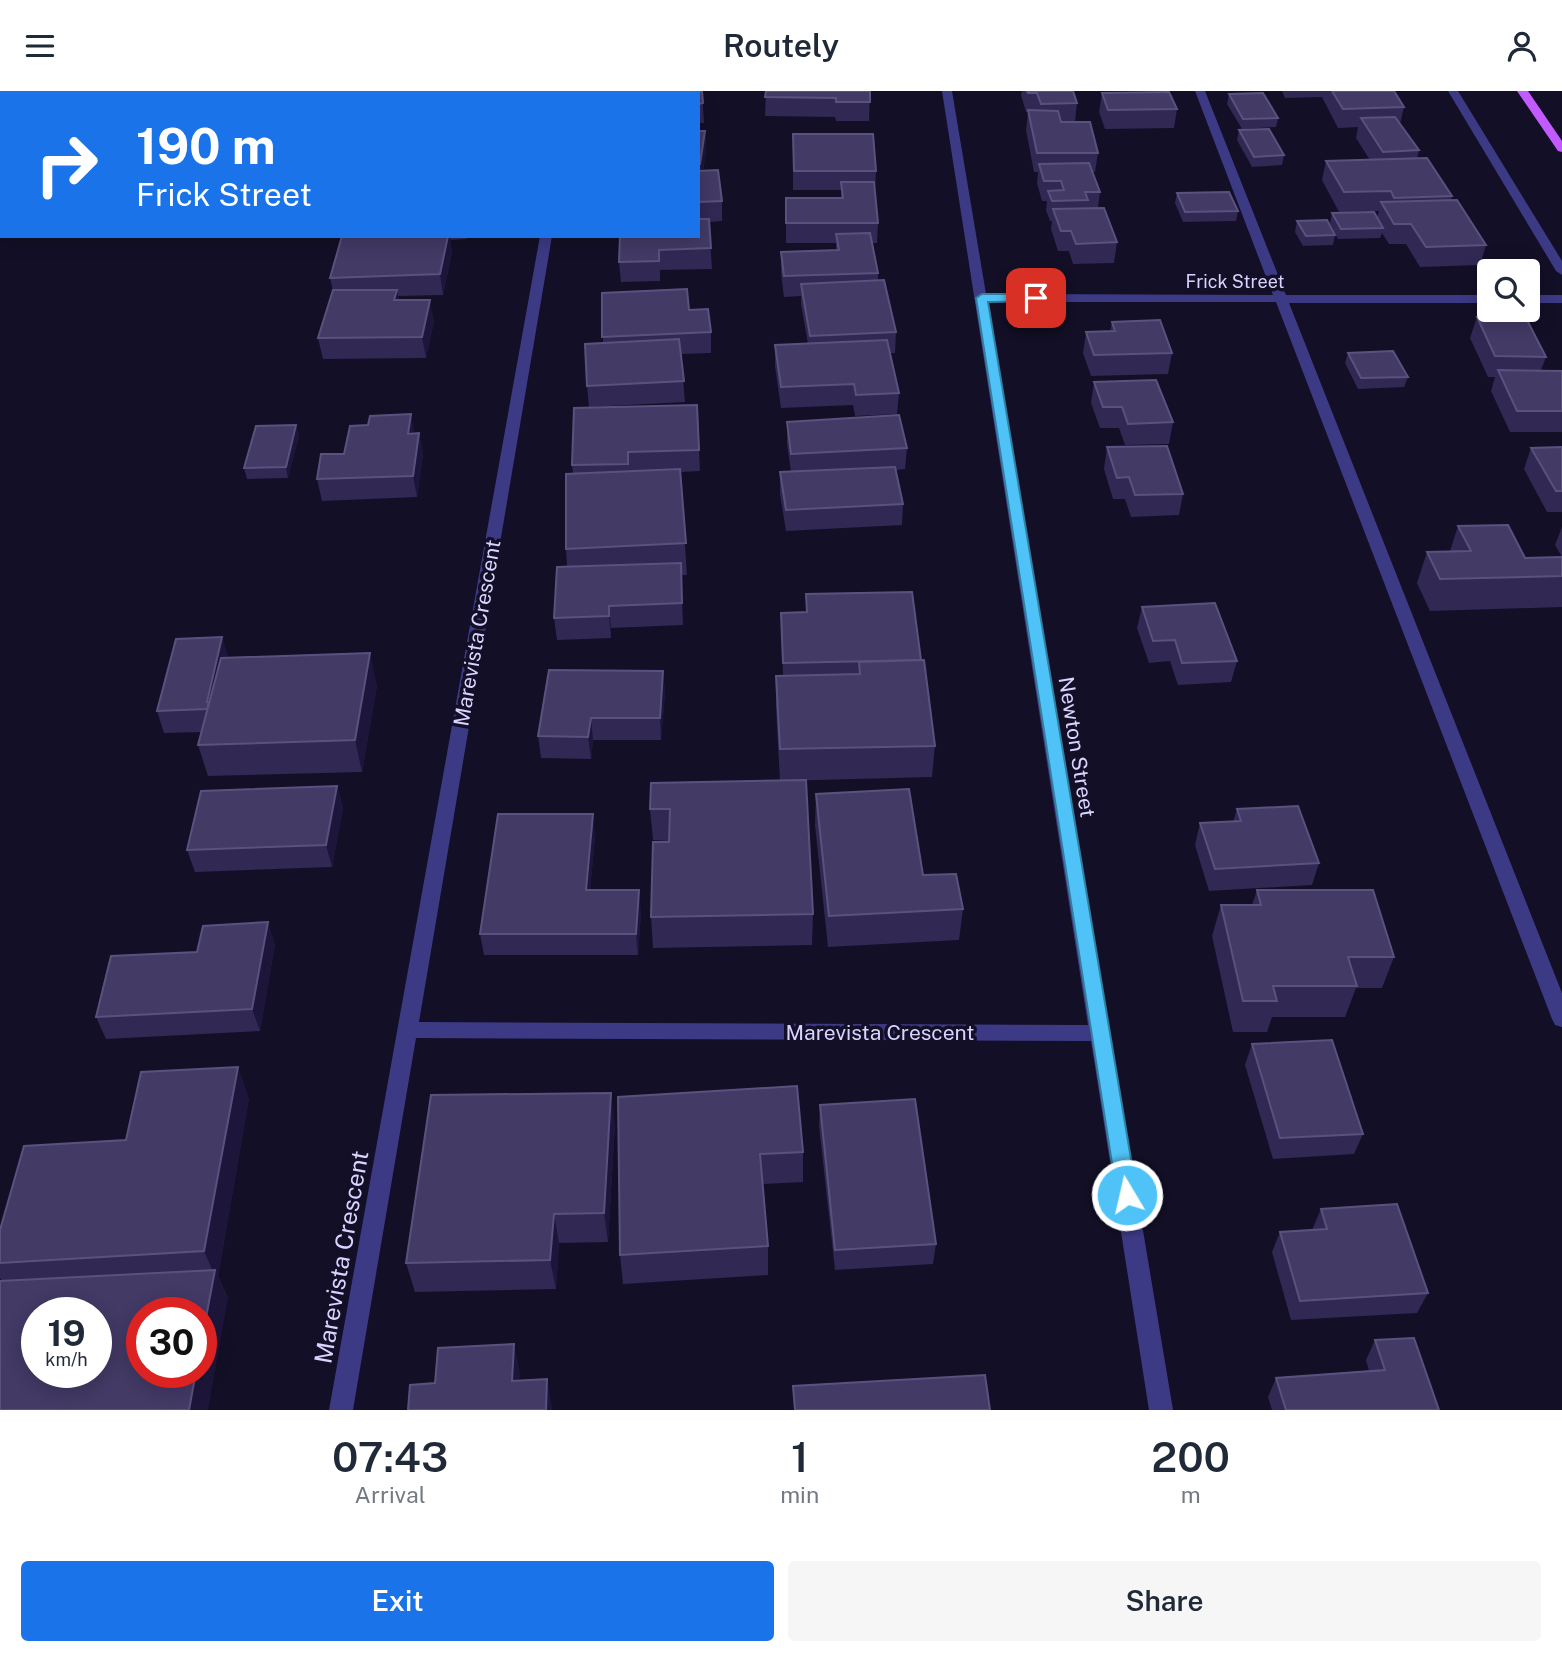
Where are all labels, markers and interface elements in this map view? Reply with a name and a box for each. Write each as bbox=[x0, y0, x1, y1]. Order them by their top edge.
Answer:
icon: menu bbox=[21, 27, 59, 65]
text: Routely bbox=[723, 27, 839, 64]
icon: person bbox=[1503, 27, 1541, 65]
text: 190 m bbox=[136, 117, 276, 175]
icon: right bbox=[21, 119, 112, 210]
text: Frick Street bbox=[136, 176, 312, 213]
map controls bbox=[1477, 259, 1540, 322]
button: search bbox=[1477, 259, 1540, 322]
pin bbox=[1006, 268, 1066, 328]
street label: Frick Street bbox=[1186, 271, 1284, 292]
icon: arrive bbox=[1017, 279, 1055, 317]
street label: Marevista Crescent bbox=[448, 538, 506, 728]
street label: Newton Street bbox=[1054, 675, 1100, 819]
street label: Marevista Crescent bbox=[786, 1020, 974, 1045]
street label: Marevista Crescent bbox=[308, 1148, 374, 1366]
position arrow bbox=[1090, 1158, 1164, 1232]
speed limit sign: 30 bbox=[126, 1297, 217, 1388]
text: 19 bbox=[47, 1313, 86, 1354]
text: km/h bbox=[45, 1349, 88, 1370]
text: 07:43 bbox=[332, 1432, 448, 1481]
text: 1 bbox=[791, 1432, 809, 1481]
text: 200 bbox=[1151, 1432, 1230, 1481]
text: Arrival bbox=[355, 1481, 426, 1508]
text: min bbox=[780, 1481, 819, 1508]
text: m bbox=[1181, 1481, 1201, 1508]
button: Exit bbox=[21, 1561, 774, 1641]
button: Share bbox=[788, 1561, 1541, 1641]

